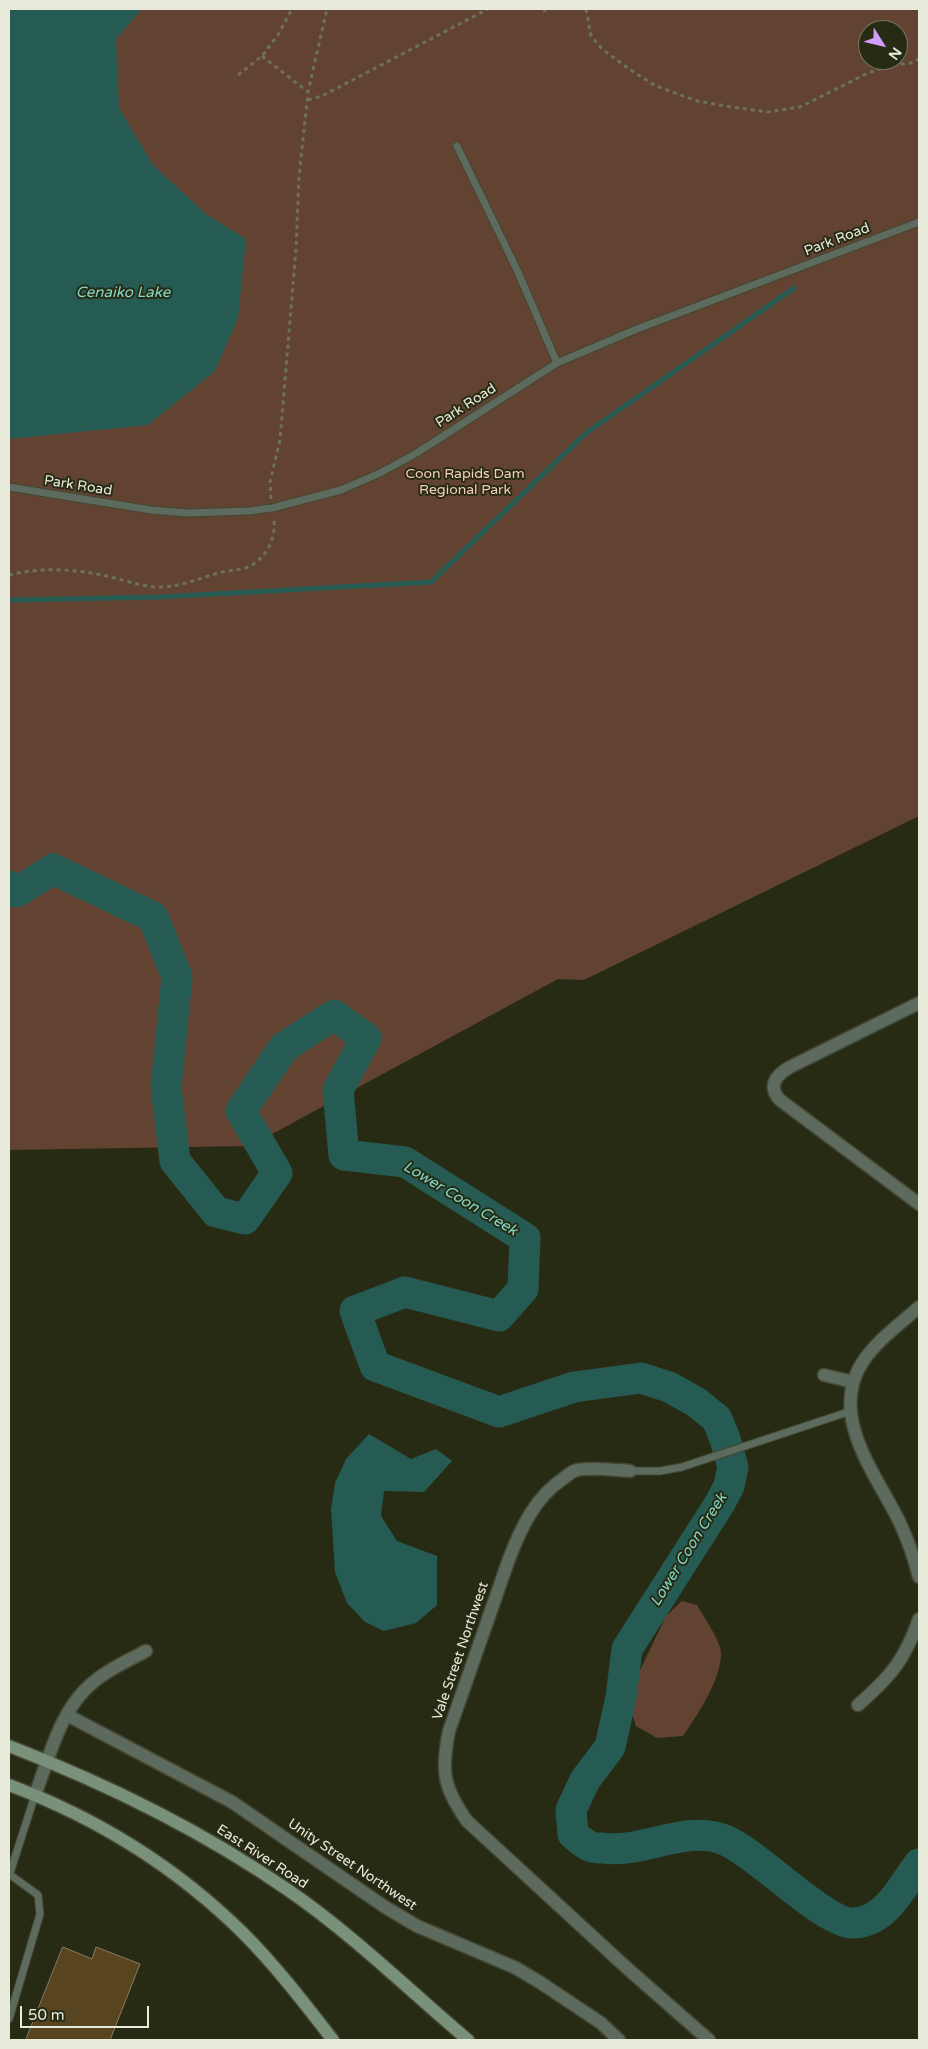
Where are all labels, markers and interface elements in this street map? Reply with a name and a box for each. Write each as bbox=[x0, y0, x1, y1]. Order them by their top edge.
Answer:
north arrow bbox=[858, 20, 908, 70]
text: N bbox=[885, 44, 905, 63]
street label: Park Road bbox=[802, 220, 872, 260]
water label: Cenaiko Lake bbox=[76, 284, 170, 302]
street label: Park Road bbox=[433, 380, 499, 432]
park label: Coon Rapids Dam Regional Park bbox=[405, 466, 525, 498]
street label: Park Road bbox=[43, 472, 113, 500]
water label: Lower Coon Creek bbox=[400, 1158, 520, 1240]
water label: Lower Coon Creek bbox=[647, 1490, 731, 1610]
street label: Vale Street Northwest bbox=[429, 1580, 493, 1722]
street label: Unity Street Northwest bbox=[284, 1816, 420, 1914]
street label: East River Road bbox=[213, 1821, 311, 1893]
scale bar bbox=[22, 1996, 151, 2028]
text: 50 m bbox=[28, 2006, 65, 2024]

